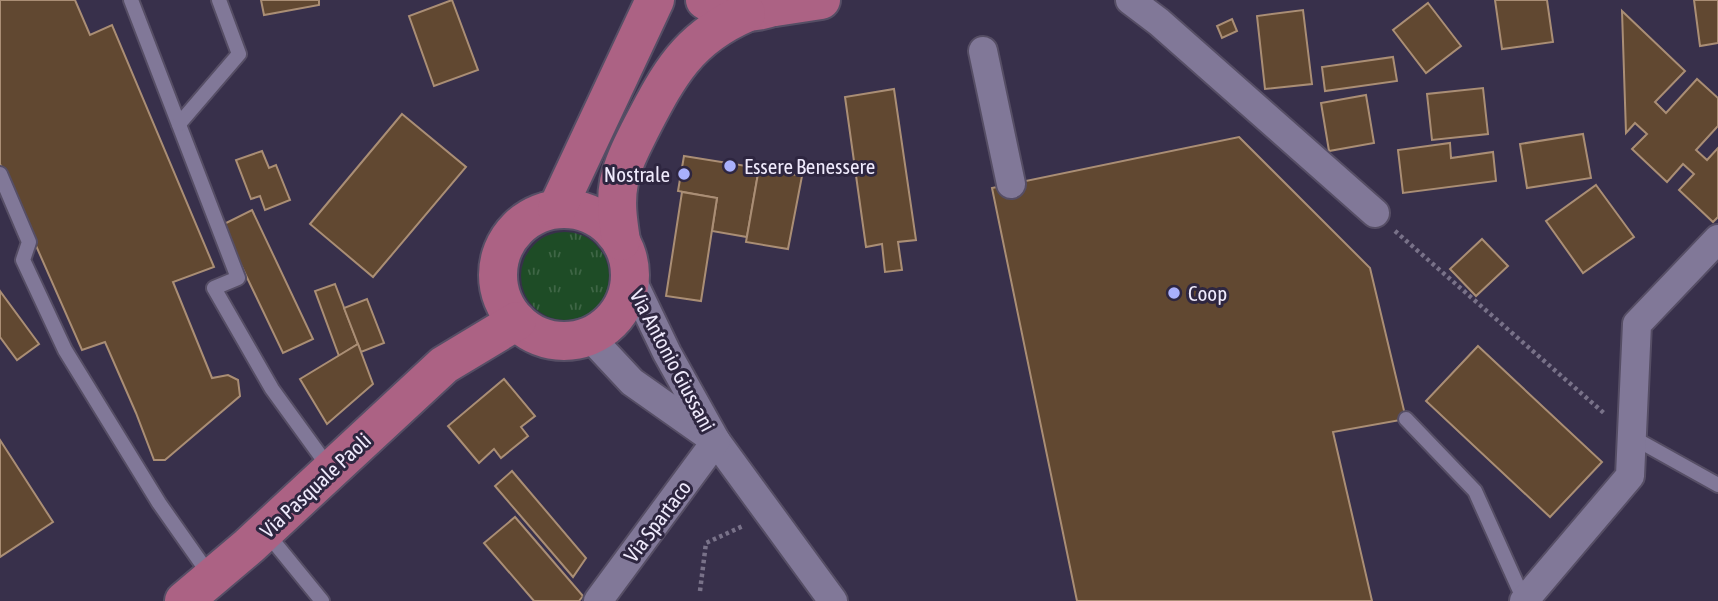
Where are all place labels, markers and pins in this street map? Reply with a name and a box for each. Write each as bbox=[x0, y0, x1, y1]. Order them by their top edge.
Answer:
place label: Essere Benessere bbox=[744, 154, 875, 178]
marker: Essere Benessere bbox=[722, 158, 738, 174]
place label: Nostrale bbox=[604, 162, 670, 186]
marker: Nostrale bbox=[676, 166, 692, 182]
place label: Coop bbox=[1188, 281, 1227, 305]
marker: Coop bbox=[1166, 285, 1182, 301]

